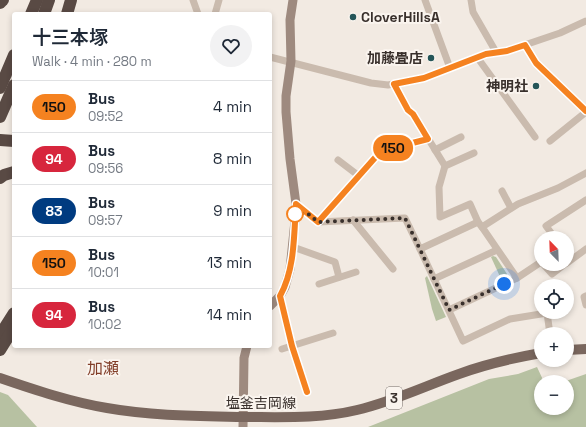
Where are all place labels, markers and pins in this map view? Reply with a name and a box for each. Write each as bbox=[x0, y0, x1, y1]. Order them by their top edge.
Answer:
place label: CloverHillsA bbox=[361, 8, 440, 26]
marker: CloverHillsA bbox=[348, 12, 358, 22]
place label: 加藤畳店 bbox=[367, 49, 423, 67]
marker: 加藤畳店 bbox=[426, 53, 436, 63]
place label: 神明社 bbox=[486, 77, 528, 95]
marker: 神明社 bbox=[531, 81, 541, 91]
unlabelled marker bbox=[286, 205, 304, 223]

